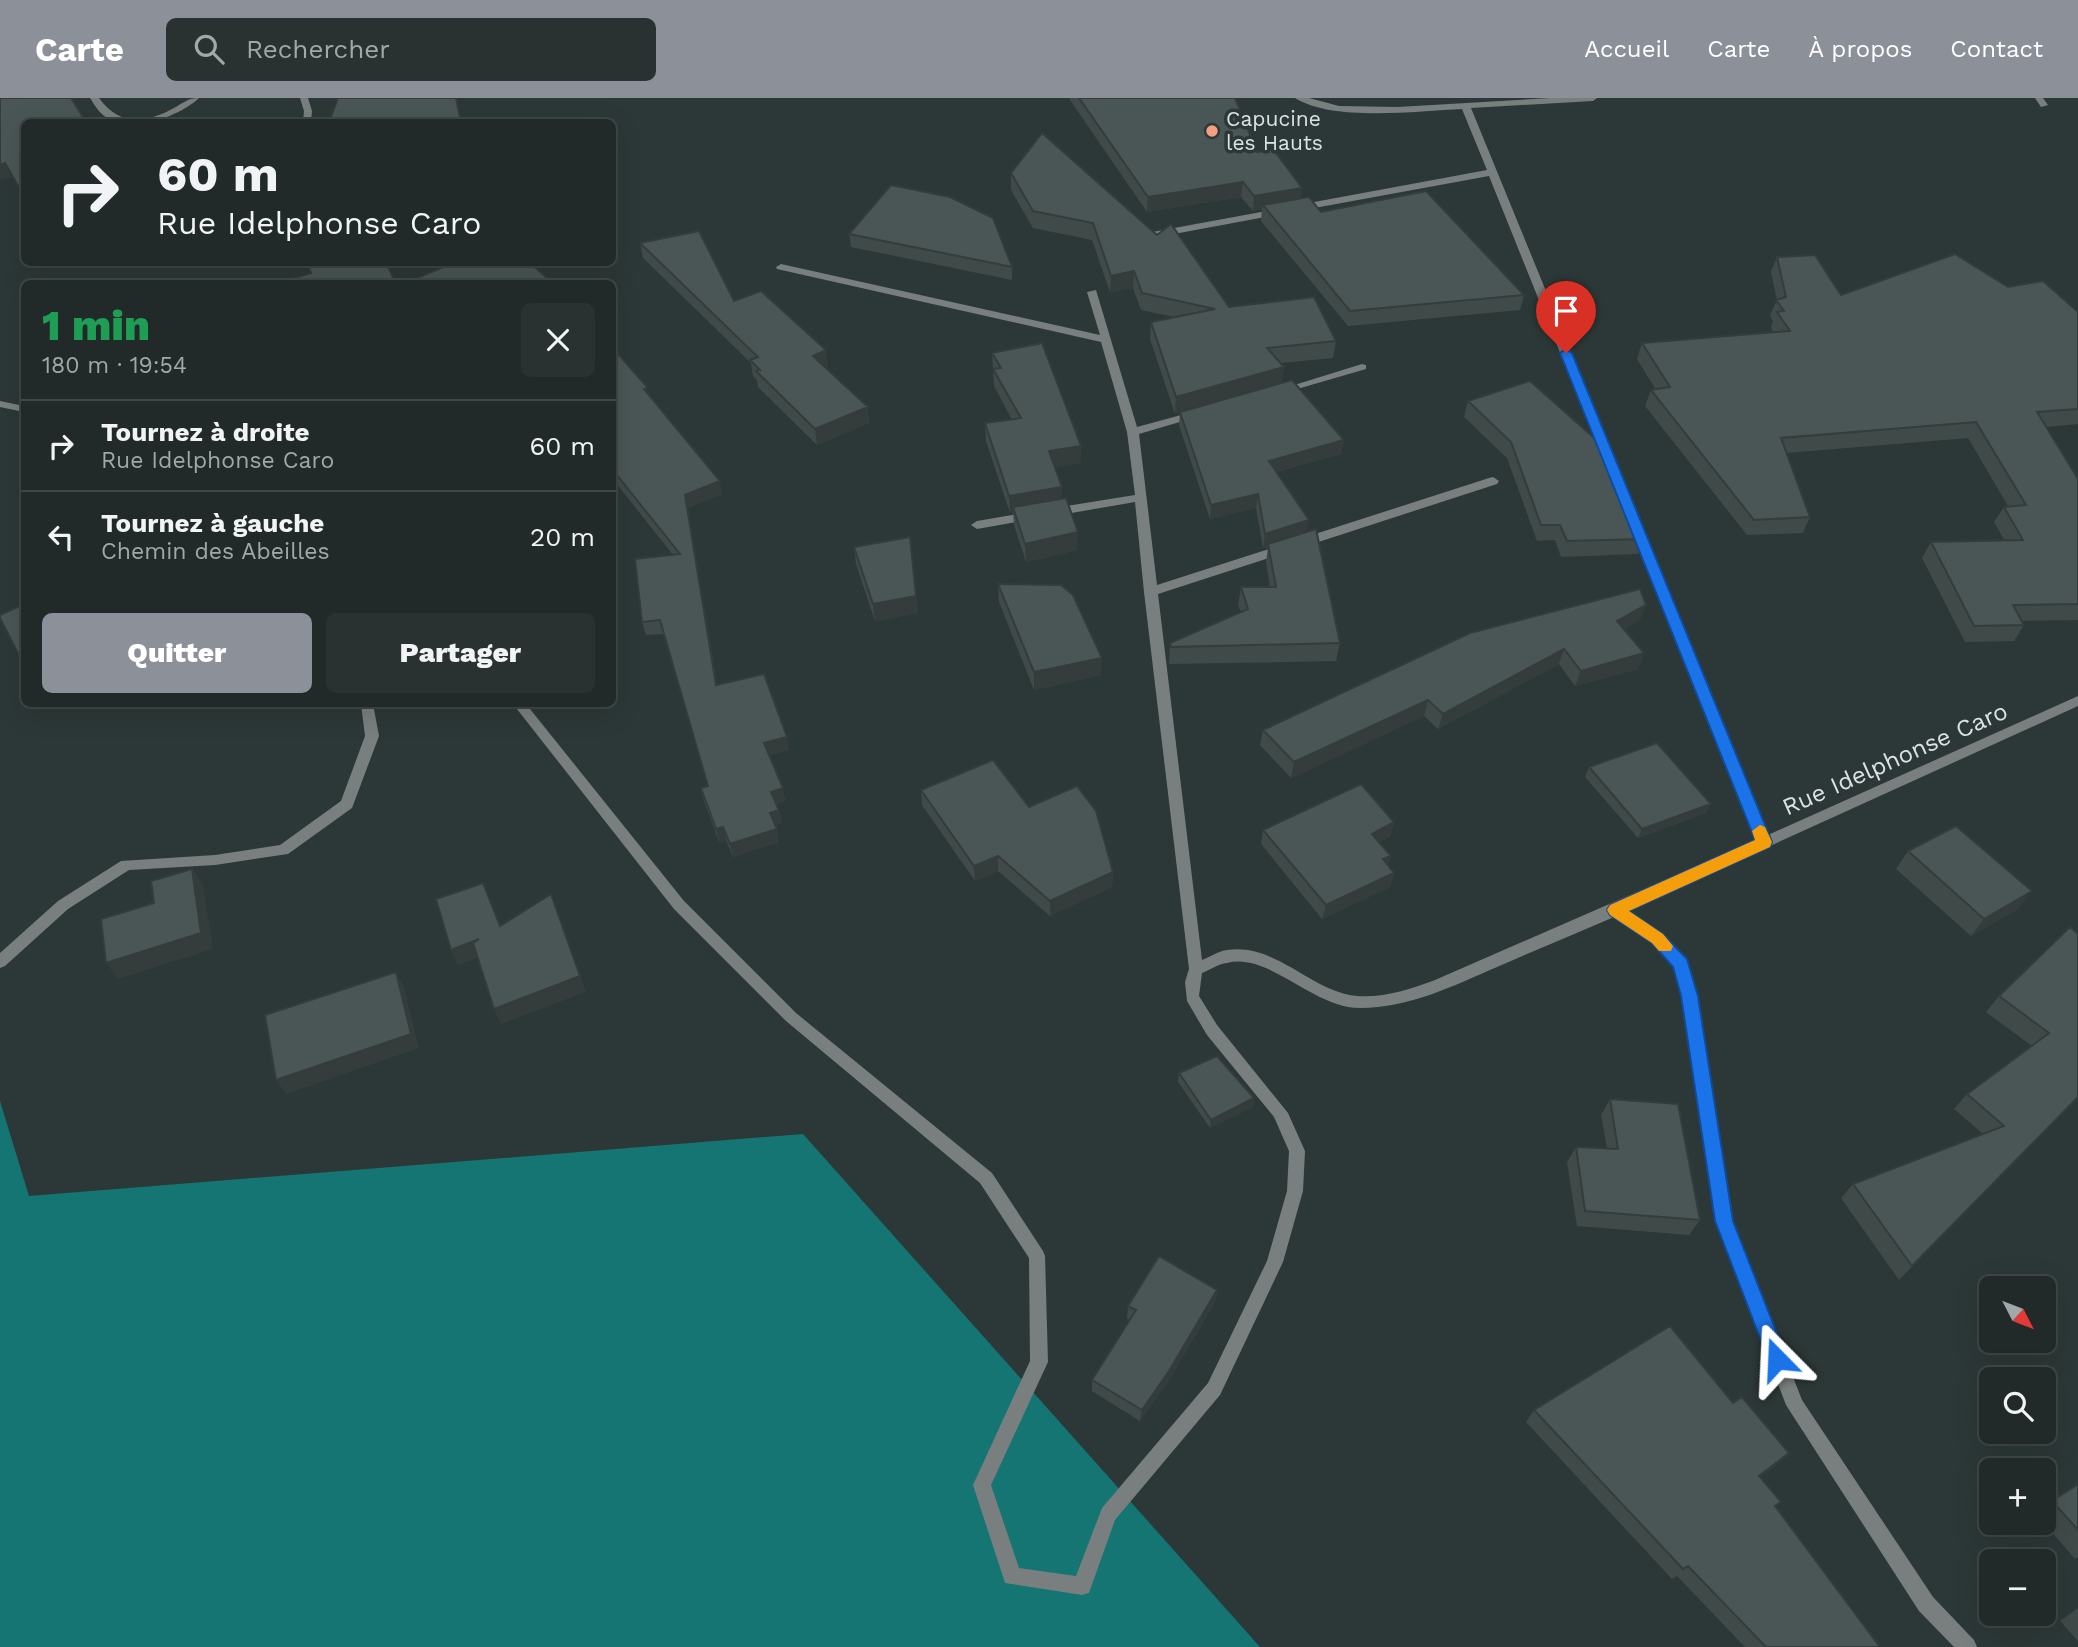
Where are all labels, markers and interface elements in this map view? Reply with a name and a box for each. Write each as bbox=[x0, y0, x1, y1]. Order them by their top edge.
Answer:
search box bbox=[166, 18, 656, 81]
text: Carte bbox=[35, 30, 124, 69]
icon: search bbox=[190, 30, 228, 68]
text: Rechercher bbox=[246, 34, 390, 64]
text: Accueil bbox=[1584, 35, 1669, 63]
text: Carte bbox=[1707, 35, 1770, 63]
text: À propos bbox=[1808, 35, 1912, 63]
text: Contact bbox=[1950, 35, 2043, 63]
place label: Capucine les Hauts bbox=[1226, 106, 1323, 155]
marker: Capucine les Hauts bbox=[1204, 123, 1220, 139]
text: 60 m bbox=[157, 145, 279, 203]
icon: right bbox=[42, 147, 133, 238]
text: Rue Idelphonse Caro bbox=[157, 204, 482, 242]
pin bbox=[1536, 281, 1596, 353]
icon: arrive bbox=[1547, 292, 1585, 330]
text: 1 min bbox=[42, 301, 150, 350]
button: close bbox=[521, 303, 595, 377]
text: 180 m · 19:54 bbox=[42, 352, 187, 379]
text: Tournez à droite bbox=[101, 417, 310, 447]
icon: right bbox=[42, 427, 80, 465]
text: 60 m bbox=[529, 431, 595, 461]
text: Rue Idelphonse Caro bbox=[101, 447, 334, 474]
text: Tournez à gauche bbox=[101, 508, 324, 538]
icon: left bbox=[42, 518, 80, 556]
text: 20 m bbox=[530, 522, 595, 552]
text: Chemin des Abeilles bbox=[101, 538, 330, 565]
button: Quitter bbox=[42, 613, 312, 693]
button: Partager bbox=[326, 613, 595, 693]
street label: Rue Idelphonse Caro bbox=[1778, 697, 2012, 821]
north arrow bbox=[1979, 1276, 2056, 1353]
map controls bbox=[1979, 1276, 2056, 1626]
position arrow bbox=[1740, 1322, 1814, 1396]
button: search bbox=[1979, 1367, 2056, 1444]
button: + bbox=[1979, 1458, 2056, 1535]
button: − bbox=[1979, 1549, 2056, 1626]

